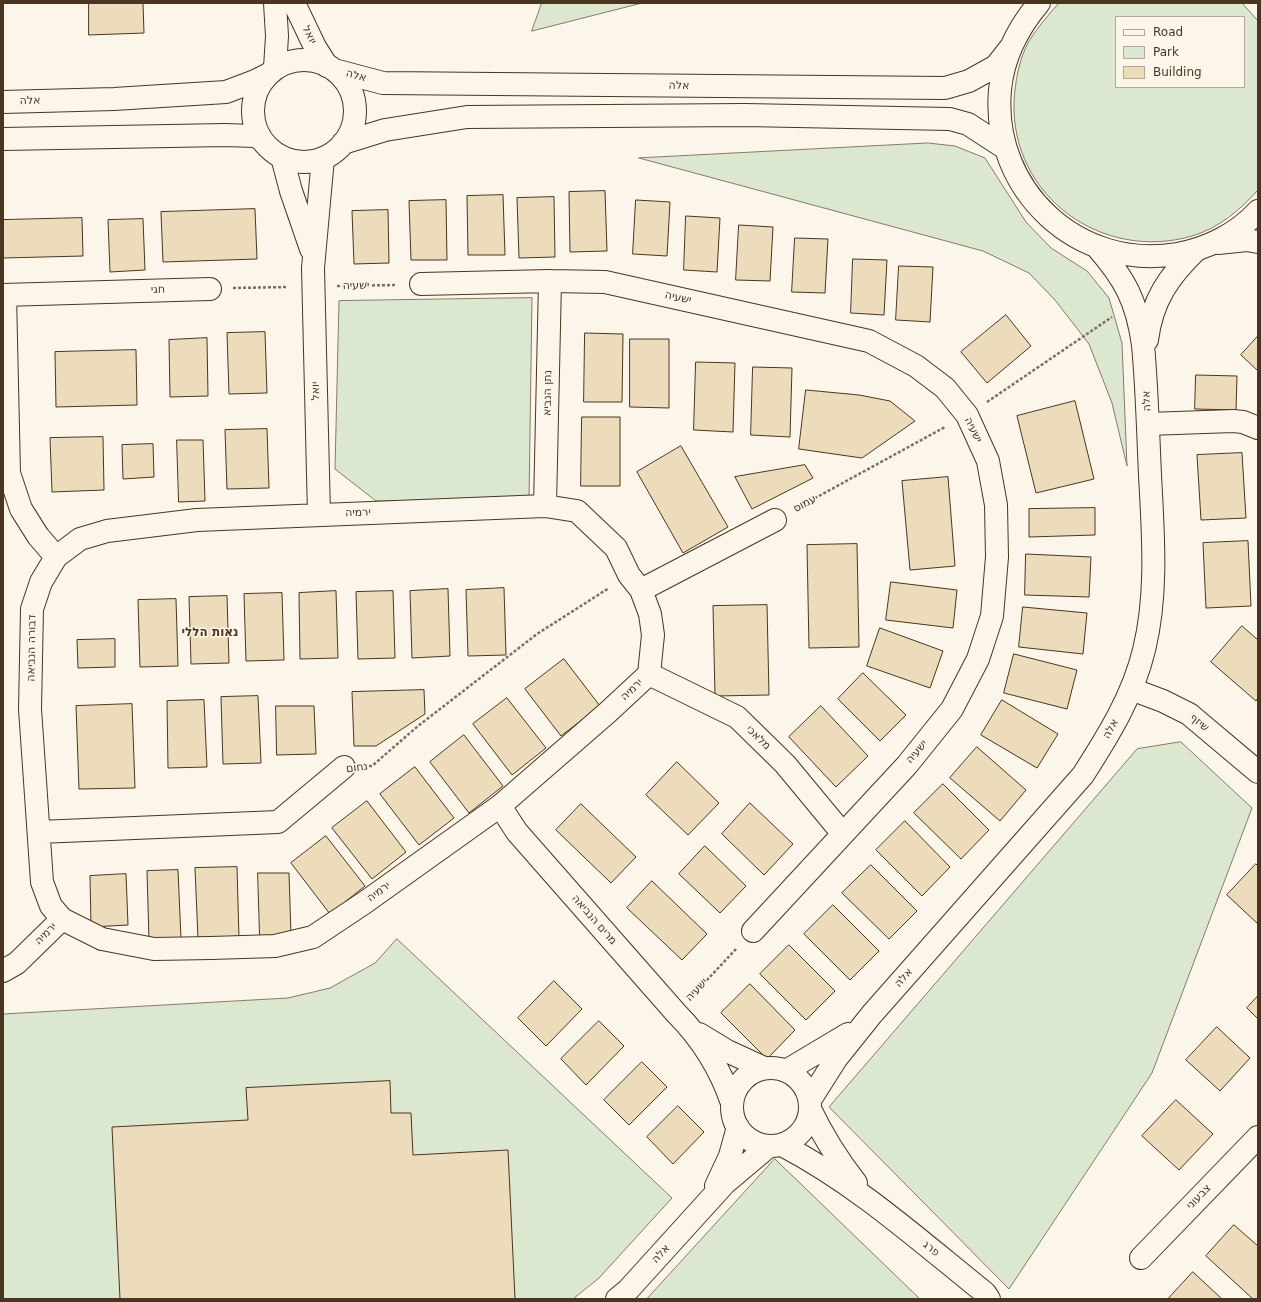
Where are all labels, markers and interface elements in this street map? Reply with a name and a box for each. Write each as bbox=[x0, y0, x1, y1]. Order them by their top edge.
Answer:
legend bbox=[1115, 16, 1245, 88]
street label: יואל bbox=[299, 24, 319, 46]
text: Road bbox=[1153, 25, 1183, 39]
text: Park bbox=[1153, 45, 1179, 59]
text: Building bbox=[1153, 65, 1202, 79]
street label: אלה bbox=[344, 67, 368, 85]
street label: אלה bbox=[668, 79, 690, 93]
street label: אלה bbox=[19, 94, 41, 108]
street label: ישעיה bbox=[342, 279, 370, 293]
street label: חגי bbox=[151, 283, 165, 297]
street label: ישעיה bbox=[663, 289, 693, 307]
street label: נתן הנביא bbox=[541, 370, 555, 416]
street label: יואל bbox=[309, 381, 323, 401]
street label: אלה bbox=[1140, 390, 1154, 412]
street label: ישעיה bbox=[961, 415, 985, 445]
street label: עמוס bbox=[791, 492, 819, 516]
street label: ירמיה bbox=[345, 506, 371, 520]
street label: דבורה הנביאה bbox=[25, 614, 39, 682]
district label: נאות הללי bbox=[182, 626, 238, 640]
street label: ירמיה bbox=[618, 676, 646, 704]
street label: שיזף bbox=[1187, 711, 1211, 735]
street label: אלה bbox=[1100, 717, 1122, 741]
street label: מלאכי bbox=[743, 723, 773, 753]
street label: ישעיה bbox=[903, 737, 931, 767]
street label: נחום bbox=[345, 760, 369, 776]
street label: ירמיה bbox=[365, 879, 393, 905]
street label: מרים הנביאה bbox=[569, 892, 619, 948]
street label: ירמיה bbox=[32, 920, 60, 948]
street label: אלה bbox=[892, 966, 916, 990]
street label: ישעיה bbox=[683, 976, 711, 1004]
street label: צבעוני bbox=[1184, 1182, 1214, 1212]
street label: פרג bbox=[920, 1238, 942, 1260]
street label: אלה bbox=[649, 1242, 673, 1266]

